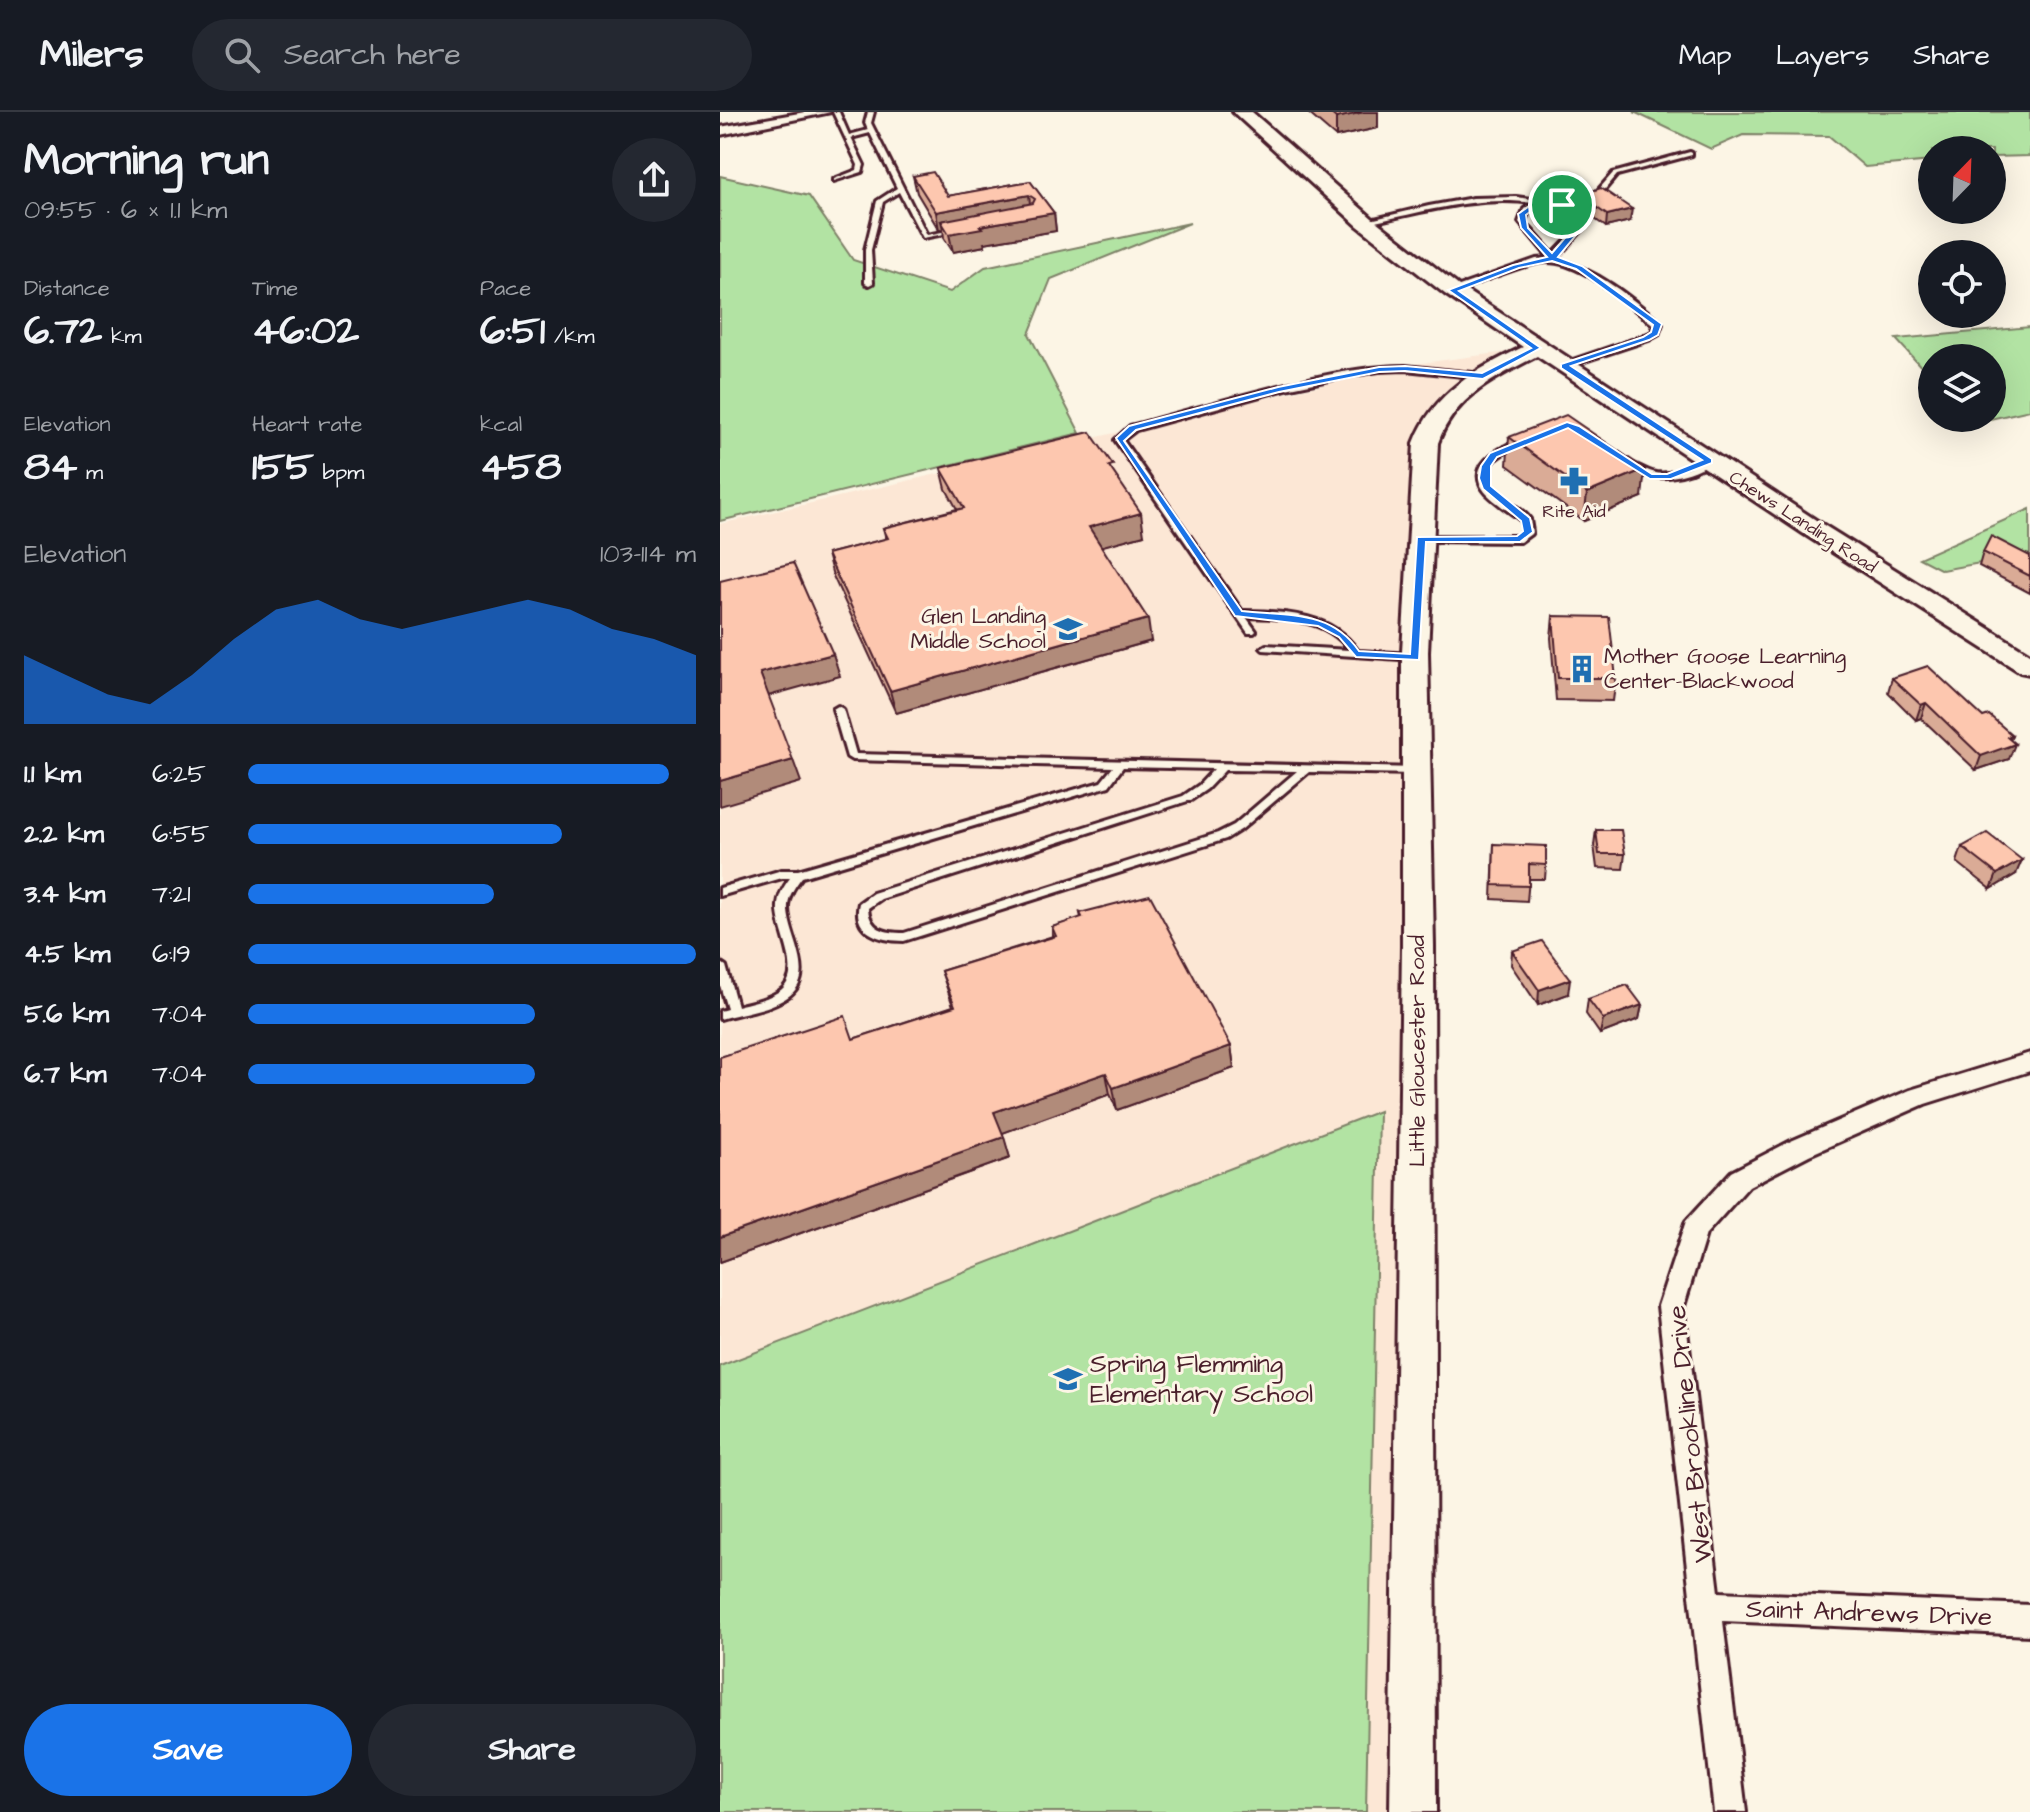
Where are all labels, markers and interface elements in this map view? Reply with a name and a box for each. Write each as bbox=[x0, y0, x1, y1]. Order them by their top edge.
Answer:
search box bbox=[192, 19, 752, 91]
text: Milers bbox=[40, 29, 144, 81]
icon: search bbox=[220, 33, 264, 77]
text: Search here bbox=[284, 34, 461, 76]
text: Map bbox=[1679, 36, 1732, 75]
text: Layers bbox=[1776, 36, 1869, 75]
text: Share bbox=[1913, 36, 1990, 75]
text: Morning run bbox=[24, 131, 269, 192]
north arrow bbox=[1918, 136, 2006, 224]
map controls bbox=[1918, 136, 2006, 432]
button: share bbox=[612, 138, 696, 222]
pin bbox=[1528, 171, 1596, 239]
icon: arrive bbox=[1540, 183, 1584, 227]
text: 09:55 · 6 × 1.1 km bbox=[24, 192, 227, 228]
button: locate bbox=[1918, 240, 2006, 328]
text: Distance bbox=[24, 273, 110, 304]
text: Time bbox=[252, 273, 298, 304]
text: Pace bbox=[480, 273, 531, 304]
text: 6.72 bbox=[24, 304, 102, 359]
text: 46:02 bbox=[252, 304, 359, 359]
text: 6:51 bbox=[480, 304, 545, 359]
text: km bbox=[102, 321, 142, 352]
text: /km bbox=[545, 321, 595, 352]
button: layers bbox=[1918, 344, 2006, 432]
text: Elevation bbox=[24, 409, 111, 440]
text: Heart rate bbox=[252, 409, 362, 440]
text: kcal bbox=[480, 409, 522, 440]
text: 84 bbox=[24, 440, 77, 495]
text: 155 bbox=[252, 440, 314, 495]
text: 458 bbox=[480, 440, 561, 495]
text: m bbox=[77, 457, 103, 488]
text: bpm bbox=[314, 457, 364, 488]
street label: Chews Landing Road bbox=[1724, 465, 1882, 580]
pharmacy icon: Rite Aid bbox=[1559, 466, 1589, 496]
place label: Rite Aid bbox=[1542, 499, 1606, 524]
text: Elevation bbox=[24, 536, 126, 572]
text: 103–114 m bbox=[600, 536, 696, 572]
place label: Glen Landing Middle School bbox=[911, 601, 1046, 657]
school or university icon: Glen Landing Middle School bbox=[1053, 614, 1083, 644]
place label: Mother Goose Learning Center-Blackwood bbox=[1604, 641, 1846, 697]
building icon: Mother Goose Learning Center-Blackwood bbox=[1567, 654, 1597, 684]
text: 1.1 km bbox=[24, 756, 81, 792]
text: 6:25 bbox=[152, 756, 206, 792]
text: 2.2 km bbox=[24, 816, 104, 852]
text: 6:55 bbox=[152, 816, 209, 852]
text: 3.4 km bbox=[24, 876, 105, 912]
text: 7:21 bbox=[152, 876, 191, 912]
street label: Little Gloucester Road bbox=[1402, 935, 1433, 1167]
text: 4.5 km bbox=[24, 936, 110, 972]
text: 6:19 bbox=[152, 936, 191, 972]
text: 5.6 km bbox=[24, 996, 109, 1032]
text: 7:04 bbox=[152, 996, 206, 1032]
text: 6.7 km bbox=[24, 1056, 107, 1092]
text: 7:04 bbox=[152, 1056, 206, 1092]
street label: West Brookline Drive bbox=[1659, 1303, 1721, 1565]
place label: Spring Flemming Elementary School bbox=[1090, 1346, 1313, 1414]
school or university icon: Spring Flemming Elementary School bbox=[1053, 1364, 1083, 1394]
street label: Saint Andrews Drive bbox=[1745, 1591, 1993, 1635]
button: Save bbox=[24, 1704, 352, 1796]
button: Share bbox=[368, 1704, 696, 1796]

